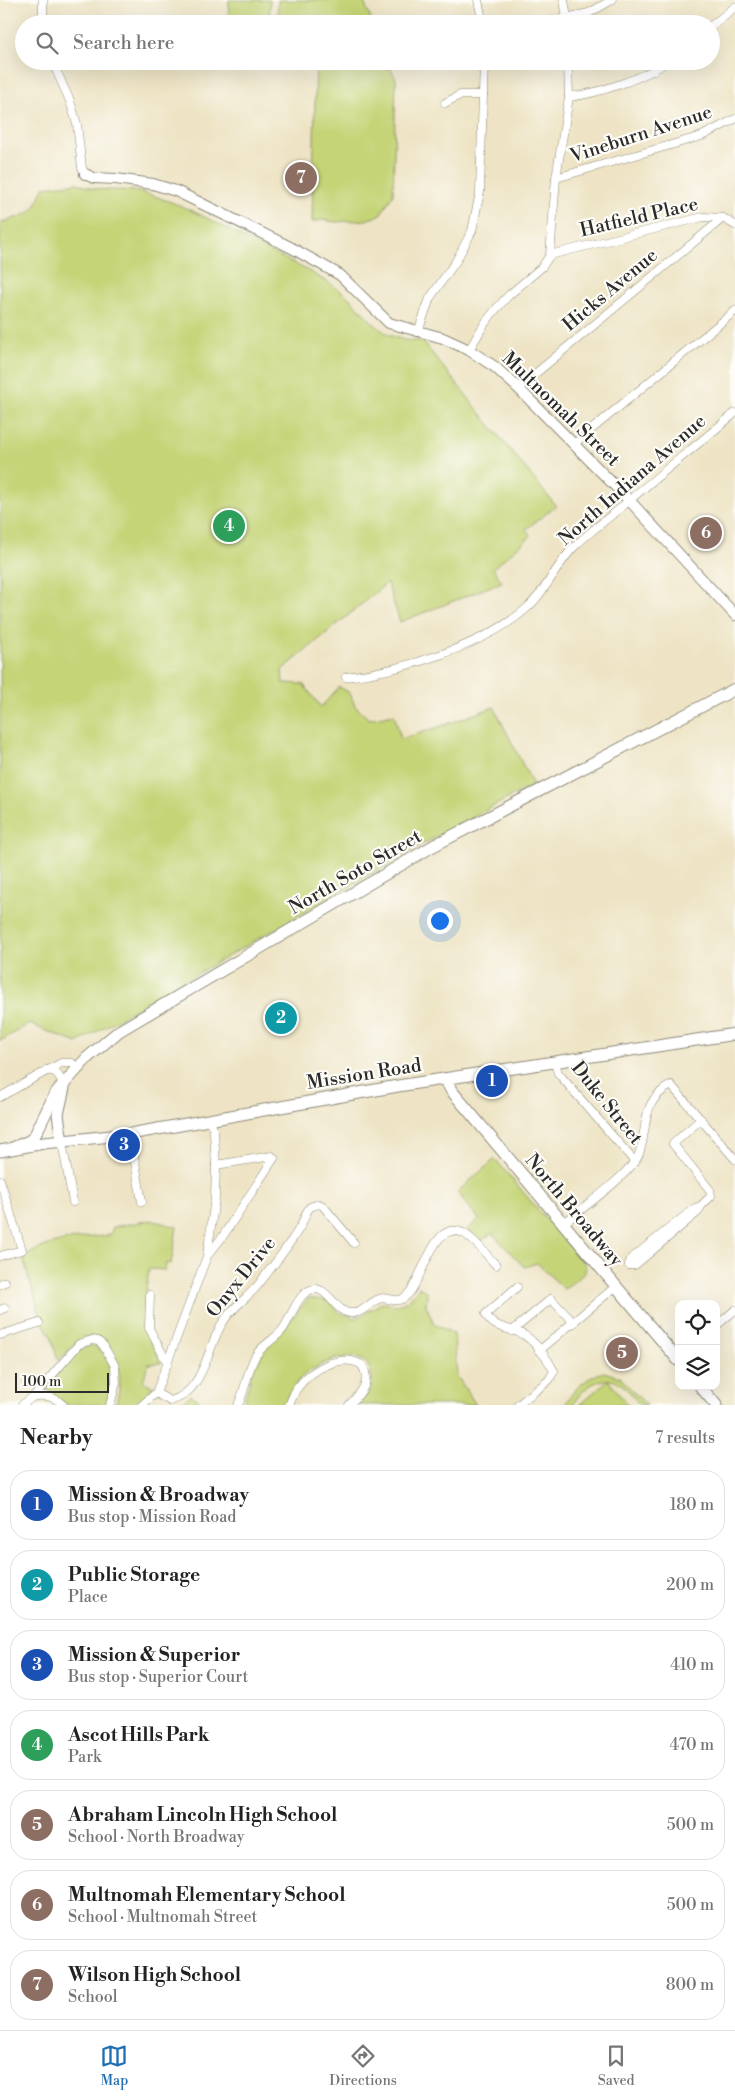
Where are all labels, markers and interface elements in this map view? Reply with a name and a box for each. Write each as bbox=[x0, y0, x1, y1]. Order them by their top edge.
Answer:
search box bbox=[15, 15, 720, 70]
icon: search bbox=[33, 29, 61, 57]
text: Search here bbox=[73, 31, 174, 55]
street label: Vineburn Avenue bbox=[566, 100, 715, 169]
pin: 7 bbox=[285, 159, 317, 197]
street label: Hatfield Place bbox=[578, 192, 700, 242]
street label: Hicks Avenue bbox=[558, 243, 662, 337]
street label: Multnomah Street bbox=[497, 346, 625, 472]
street label: North Indiana Avenue bbox=[553, 409, 711, 551]
pin: 4 bbox=[213, 507, 245, 545]
pin: 6 bbox=[690, 514, 722, 552]
street label: North Soto Street bbox=[284, 824, 426, 920]
your location bbox=[427, 908, 453, 934]
pin: 2 bbox=[265, 999, 297, 1037]
street label: Mission Road bbox=[305, 1053, 423, 1095]
street label: Duke Street bbox=[566, 1056, 648, 1150]
pin: 1 bbox=[476, 1062, 508, 1100]
pin: 3 bbox=[108, 1126, 140, 1164]
street label: North Broadway bbox=[520, 1149, 629, 1272]
street label: Onyx Drive bbox=[201, 1232, 281, 1322]
map controls bbox=[675, 1300, 720, 1390]
button: locate bbox=[675, 1300, 720, 1345]
pin: 5 bbox=[606, 1334, 638, 1372]
button: layers bbox=[675, 1345, 720, 1390]
scale bar bbox=[15, 1370, 109, 1393]
text: 100 m bbox=[22, 1373, 61, 1391]
text: Nearby bbox=[20, 1425, 93, 1451]
text: 7 results bbox=[655, 1428, 715, 1448]
text: Mission & Broadway bbox=[68, 1483, 249, 1507]
text: 1 bbox=[33, 1495, 41, 1515]
text: 180 m bbox=[670, 1495, 714, 1515]
text: Bus stop · Mission Road bbox=[68, 1507, 236, 1527]
text: Public Storage bbox=[68, 1563, 200, 1587]
text: 2 bbox=[32, 1575, 42, 1595]
text: 200 m bbox=[666, 1575, 714, 1595]
text: Place bbox=[68, 1587, 108, 1607]
text: Mission & Superior bbox=[68, 1643, 240, 1667]
text: 3 bbox=[32, 1655, 42, 1675]
text: 410 m bbox=[670, 1655, 714, 1675]
text: Bus stop · Superior Court bbox=[68, 1667, 248, 1687]
text: Ascot Hills Park bbox=[68, 1723, 210, 1747]
text: 4 bbox=[32, 1735, 42, 1755]
text: 470 m bbox=[670, 1735, 714, 1755]
text: Park bbox=[68, 1747, 101, 1767]
text: Abraham Lincoln High School bbox=[68, 1803, 337, 1827]
text: 5 bbox=[32, 1815, 42, 1835]
text: 500 m bbox=[667, 1815, 714, 1835]
text: School · North Broadway bbox=[68, 1827, 245, 1847]
text: Multnomah Elementary School bbox=[68, 1883, 346, 1907]
text: 6 bbox=[32, 1895, 42, 1915]
text: 500 m bbox=[667, 1895, 714, 1915]
text: School · Multnomah Street bbox=[68, 1907, 257, 1927]
text: Wilson High School bbox=[68, 1963, 241, 1987]
text: 7 bbox=[32, 1975, 42, 1995]
text: 800 m bbox=[666, 1975, 714, 1995]
text: School bbox=[68, 1987, 117, 2007]
tab: Map bbox=[100, 2042, 128, 2090]
tab: Directions bbox=[329, 2042, 397, 2090]
tab: Saved bbox=[598, 2042, 635, 2090]

